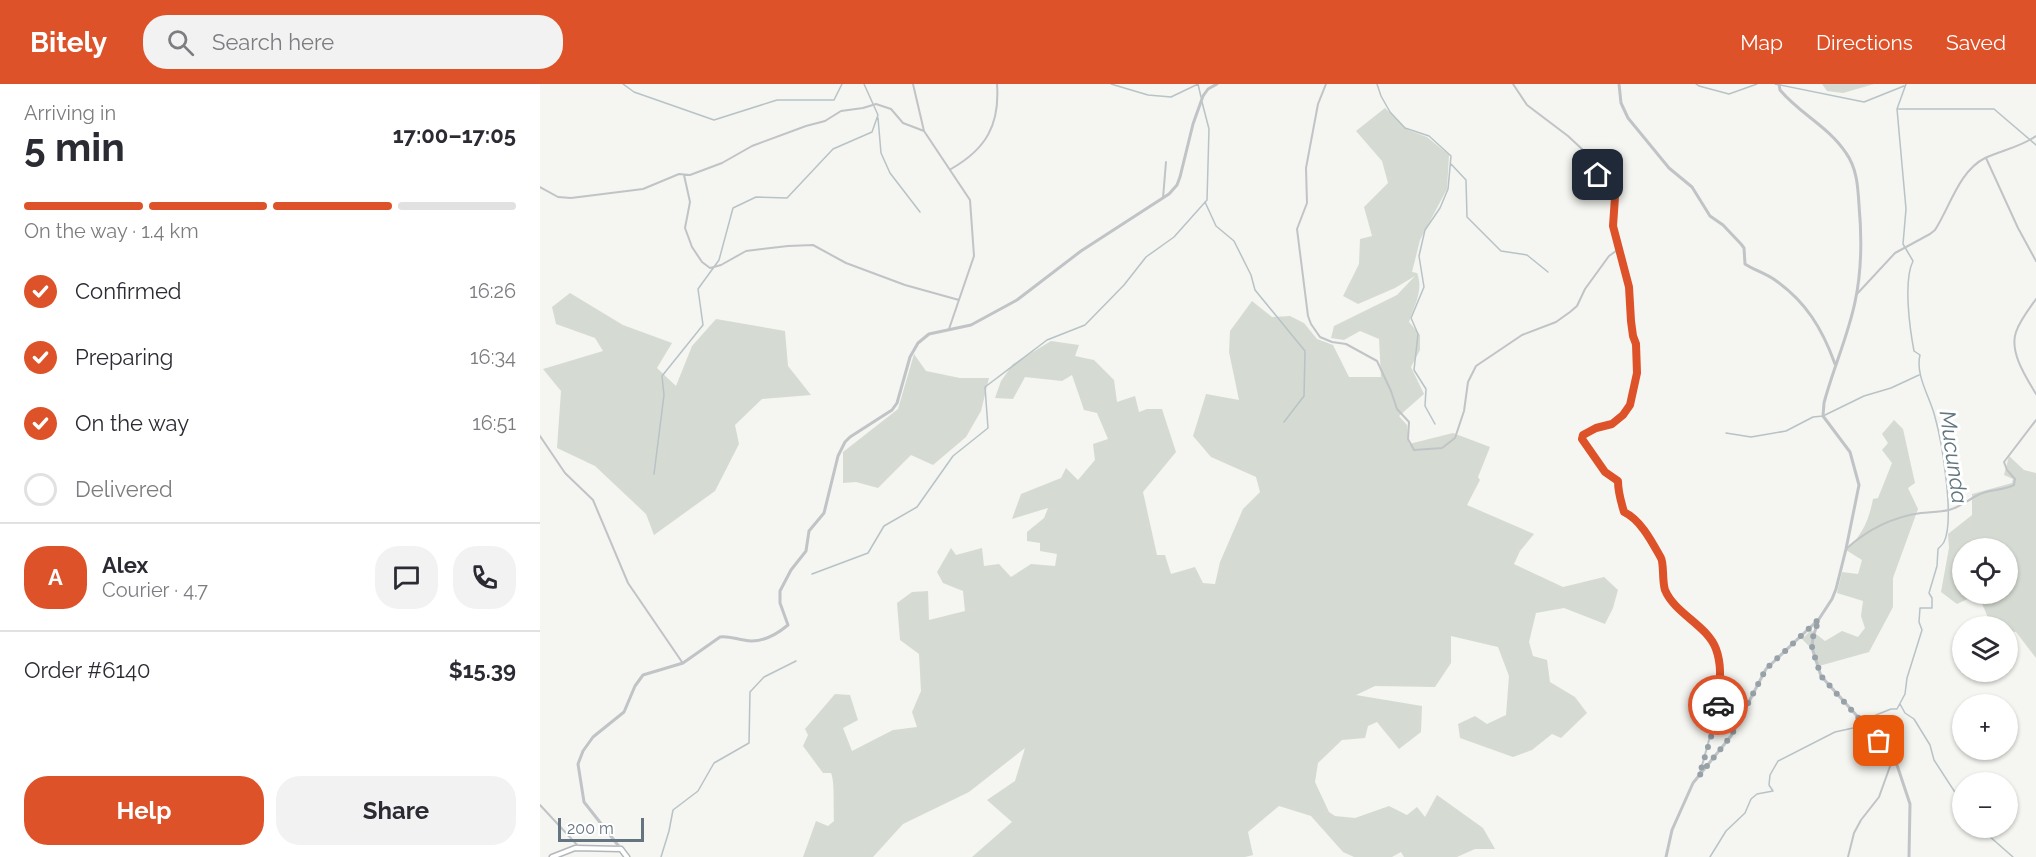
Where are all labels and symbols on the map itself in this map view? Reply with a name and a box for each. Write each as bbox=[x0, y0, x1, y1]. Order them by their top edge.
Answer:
pin bbox=[1572, 149, 1623, 200]
water label: Mucunda bbox=[1935, 409, 1973, 505]
courier bbox=[1688, 675, 1748, 735]
pin bbox=[1853, 715, 1904, 766]
scale bar bbox=[558, 815, 644, 842]

